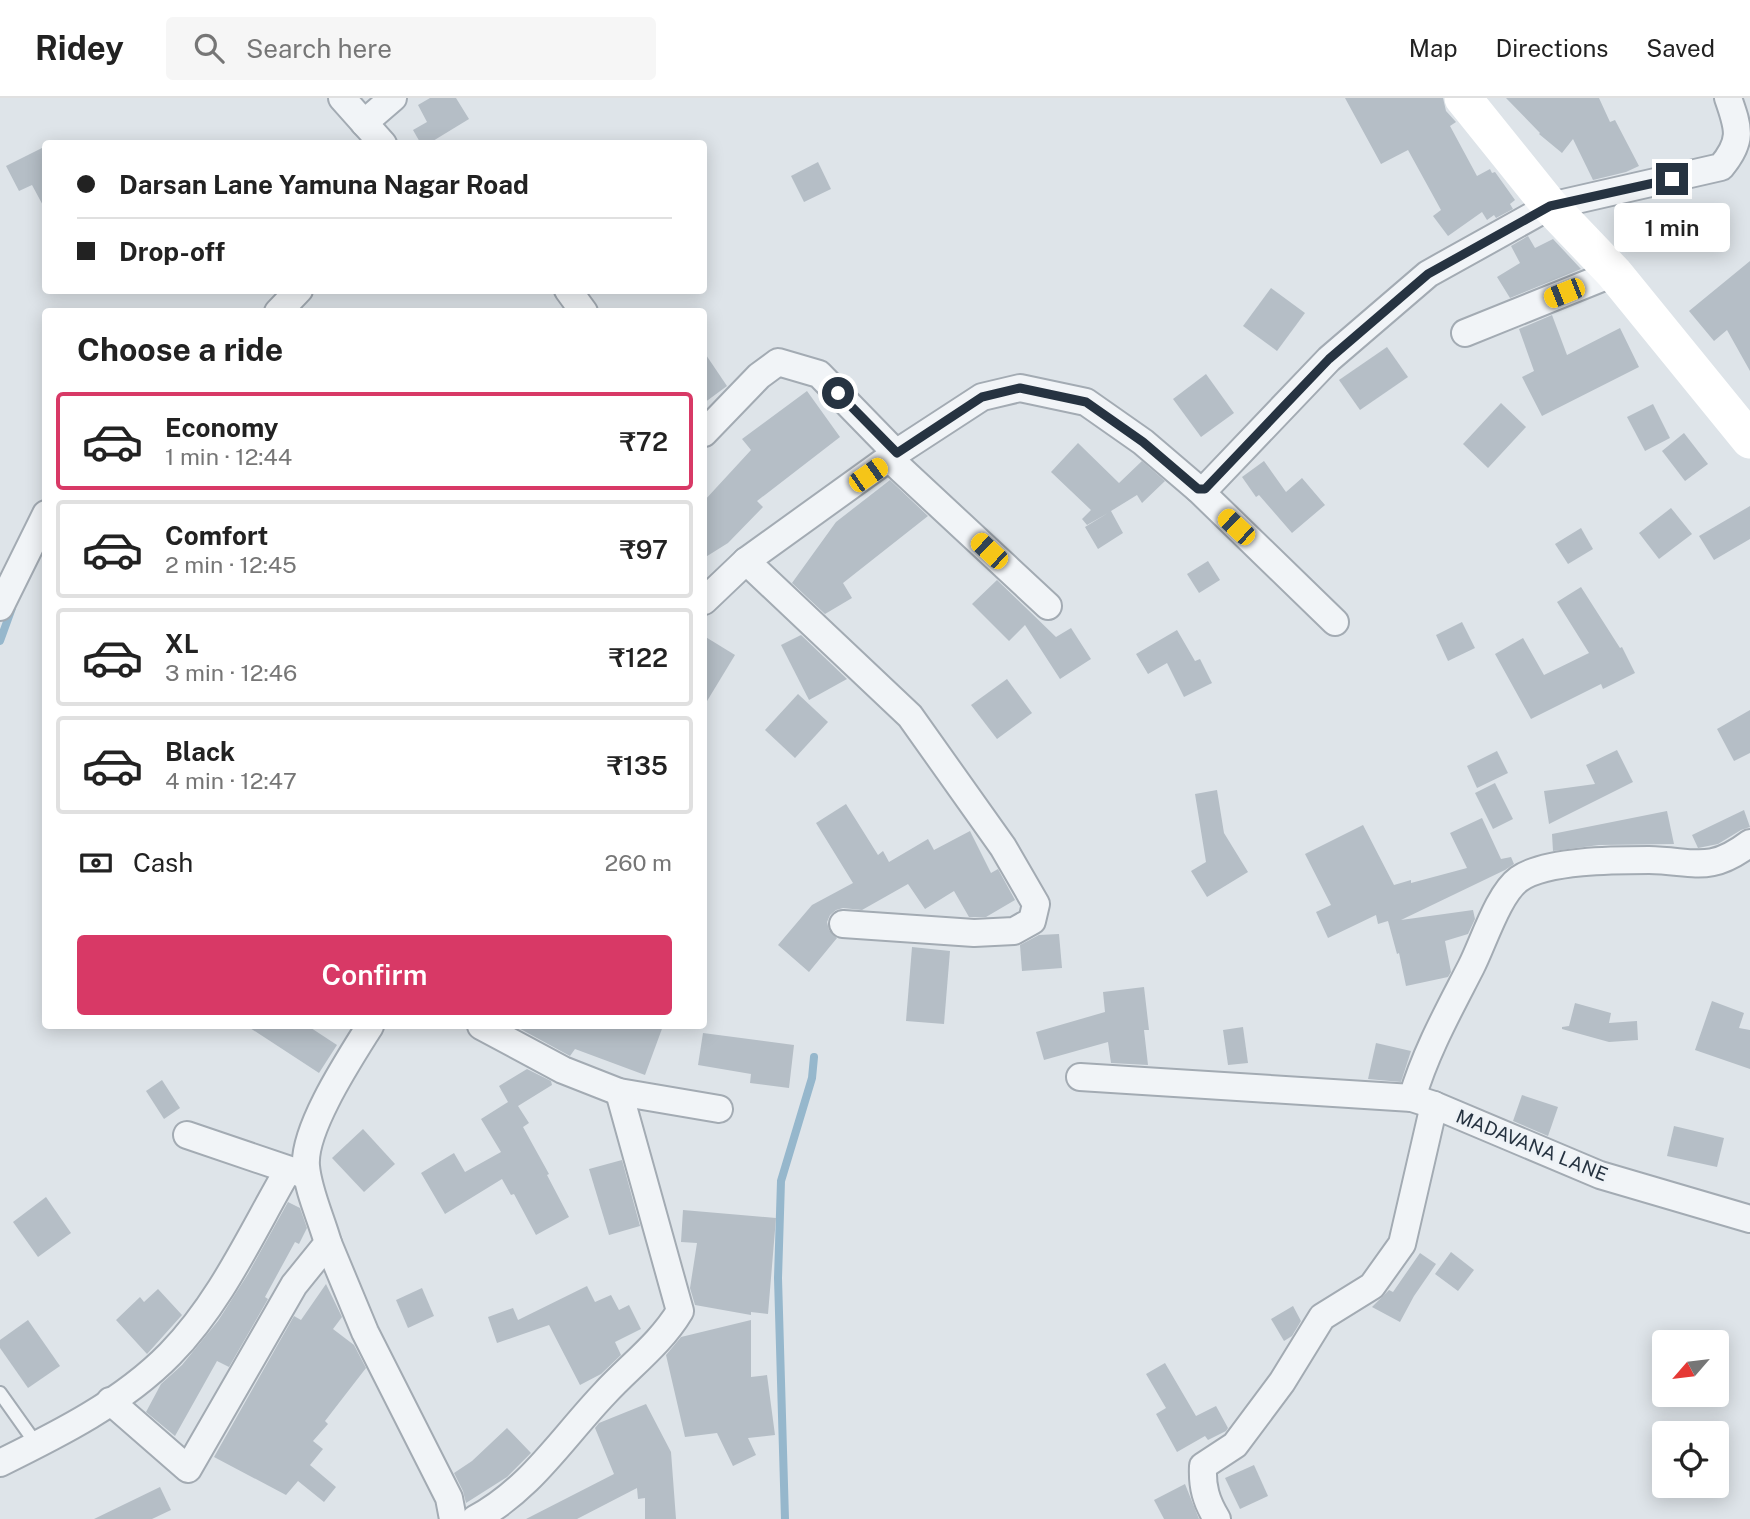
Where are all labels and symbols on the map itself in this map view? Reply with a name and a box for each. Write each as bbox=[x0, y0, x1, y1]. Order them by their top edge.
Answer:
route end bbox=[1656, 163, 1688, 195]
callout: 1 min bbox=[1614, 204, 1730, 252]
car bbox=[1541, 275, 1588, 311]
route start bbox=[822, 377, 854, 409]
car bbox=[845, 454, 892, 496]
car bbox=[1214, 505, 1259, 549]
car bbox=[967, 529, 1012, 573]
street label: MADAVANA LANE bbox=[1453, 1105, 1611, 1185]
north arrow bbox=[1652, 1330, 1729, 1407]

